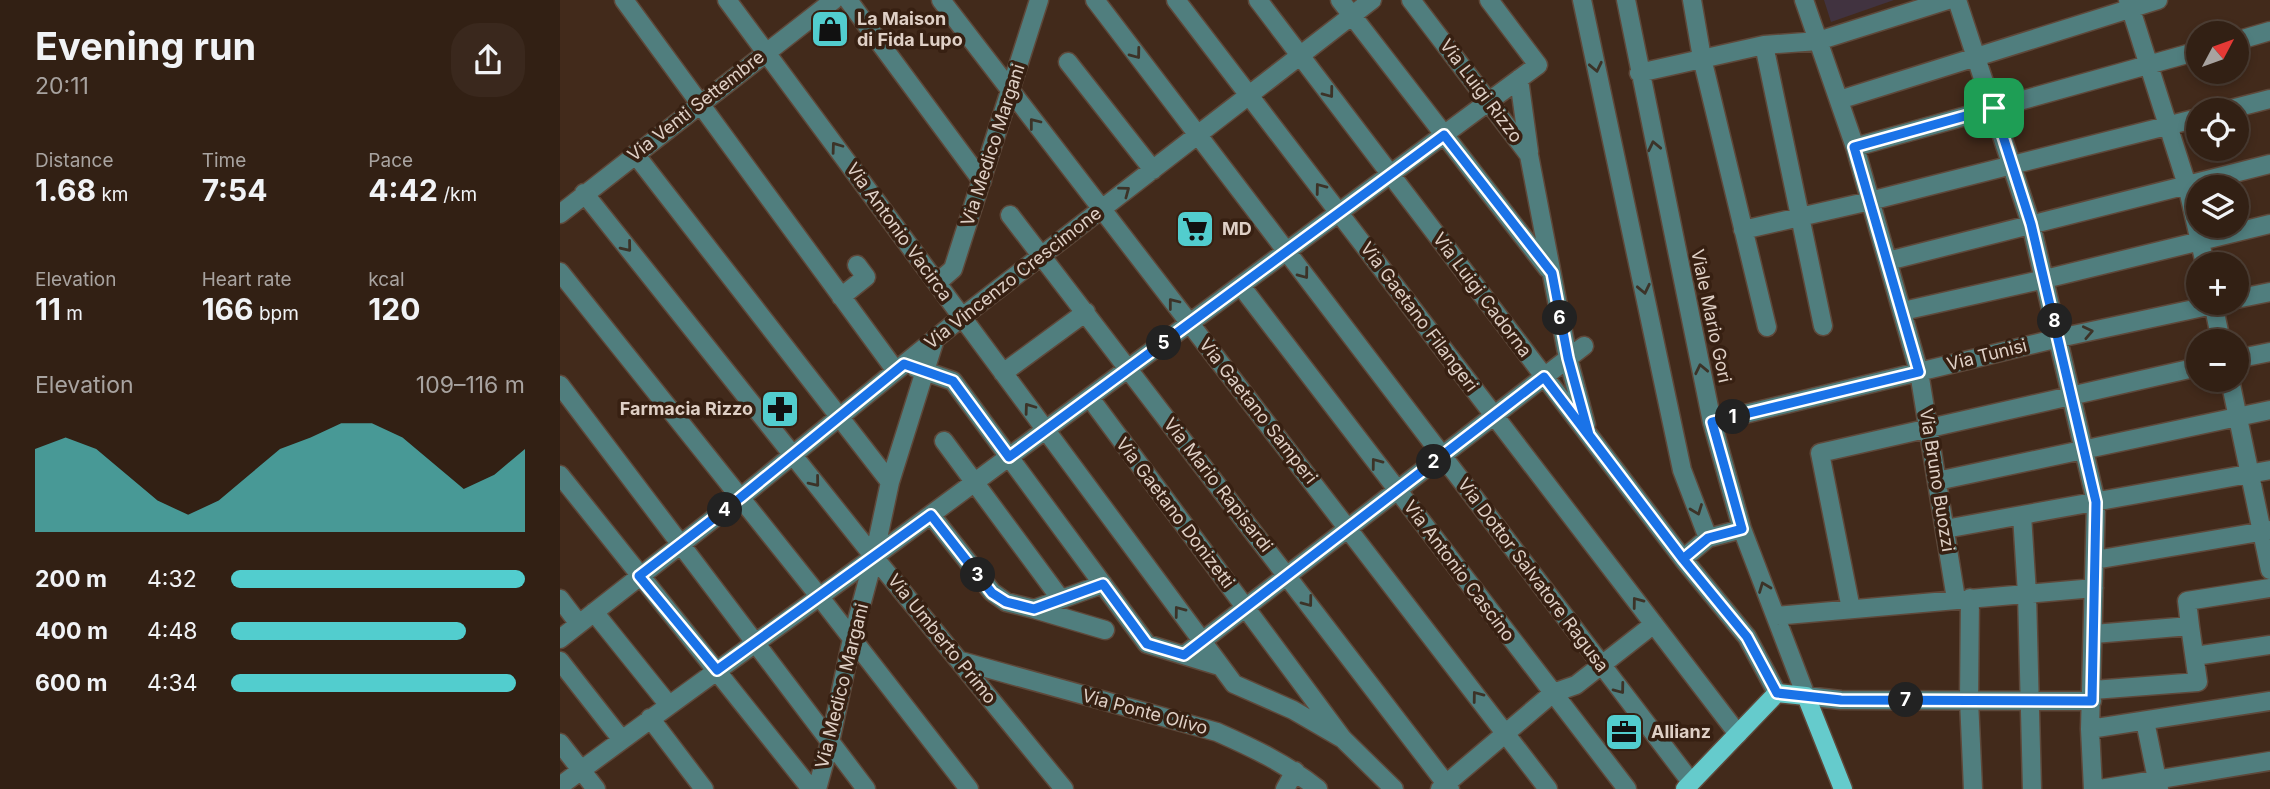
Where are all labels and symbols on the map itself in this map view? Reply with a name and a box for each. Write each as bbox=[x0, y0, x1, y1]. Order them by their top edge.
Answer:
shop icon: La Maison di Fida Lupo bbox=[809, 8, 851, 50]
place label: La Maison di Fida Lupo bbox=[857, 8, 963, 50]
north arrow bbox=[2186, 21, 2249, 84]
street label: Via Luigi Rizzo bbox=[1436, 35, 1527, 147]
street label: Via Venti Settembre bbox=[623, 46, 768, 165]
one-way arrow bbox=[1127, 47, 1140, 59]
street label: Via Medico Margani bbox=[956, 61, 1029, 229]
one-way arrow bbox=[1588, 61, 1603, 73]
pin bbox=[1964, 78, 2024, 138]
one-way arrow bbox=[1321, 85, 1334, 98]
one-way arrow bbox=[1029, 118, 1042, 130]
one-way arrow bbox=[1648, 140, 1663, 152]
one-way arrow bbox=[832, 142, 844, 155]
street label: Via Antonio Vacirca bbox=[842, 159, 957, 305]
one-way arrow bbox=[1315, 183, 1328, 196]
one-way arrow bbox=[1117, 187, 1130, 200]
street label: Via Vincenzo Crescimone bbox=[920, 202, 1105, 353]
supermarket icon: MD bbox=[1174, 208, 1216, 250]
place label: MD bbox=[1222, 218, 1252, 239]
street label: Via Luigi Cadorna bbox=[1429, 228, 1536, 361]
one-way arrow bbox=[619, 238, 631, 251]
street label: Via Gaetano Filangeri bbox=[1356, 238, 1482, 396]
street label: Viale Mario Gori bbox=[1687, 247, 1736, 385]
one-way arrow bbox=[1295, 266, 1308, 279]
one-way arrow bbox=[1635, 283, 1650, 295]
one-way arrow bbox=[1169, 298, 1182, 310]
pin: 6 bbox=[1542, 300, 1578, 336]
pin: 8 bbox=[2038, 304, 2072, 338]
one-way arrow bbox=[2082, 325, 2094, 340]
pin: 5 bbox=[1146, 326, 1182, 360]
street label: Via Gaetano Samperi bbox=[1195, 334, 1322, 488]
street label: Via Tunisi bbox=[1945, 334, 2029, 375]
one-way arrow bbox=[1694, 363, 1709, 375]
pharmacy icon: Farmacia Rizzo bbox=[759, 388, 801, 430]
place label: Farmacia Rizzo bbox=[620, 398, 753, 419]
pin: 1 bbox=[1716, 400, 1750, 434]
one-way arrow bbox=[1025, 404, 1038, 416]
street label: Via Bruno Buozzi bbox=[1916, 407, 1959, 553]
street label: Via Mario Rapisardi bbox=[1160, 414, 1277, 556]
street label: Via Gaetano Donizetti bbox=[1112, 433, 1239, 592]
pin: 2 bbox=[1416, 444, 1452, 480]
one-way arrow bbox=[1372, 458, 1385, 470]
one-way arrow bbox=[806, 474, 819, 487]
street label: Via Dottor Salvatore Ragusa bbox=[1454, 474, 1613, 676]
pin: 4 bbox=[708, 492, 742, 528]
street label: Via Antonio Cascino bbox=[1400, 496, 1519, 645]
one-way arrow bbox=[1689, 503, 1703, 515]
pin: 3 bbox=[960, 558, 996, 592]
street label: Via Umberto Primo bbox=[884, 570, 1001, 708]
one-way arrow bbox=[1759, 581, 1773, 593]
one-way arrow bbox=[1300, 594, 1313, 606]
one-way arrow bbox=[1632, 597, 1645, 610]
street label: Via Medico Margani bbox=[811, 601, 872, 771]
one-way arrow bbox=[1175, 606, 1187, 619]
one-way arrow bbox=[1611, 681, 1624, 694]
pin: 7 bbox=[1888, 682, 1924, 718]
street label: Via Ponte Olivo bbox=[1080, 685, 1210, 738]
one-way arrow bbox=[1472, 691, 1485, 704]
office icon: Allianz bbox=[1603, 711, 1645, 753]
place label: Allianz bbox=[1651, 721, 1711, 742]

